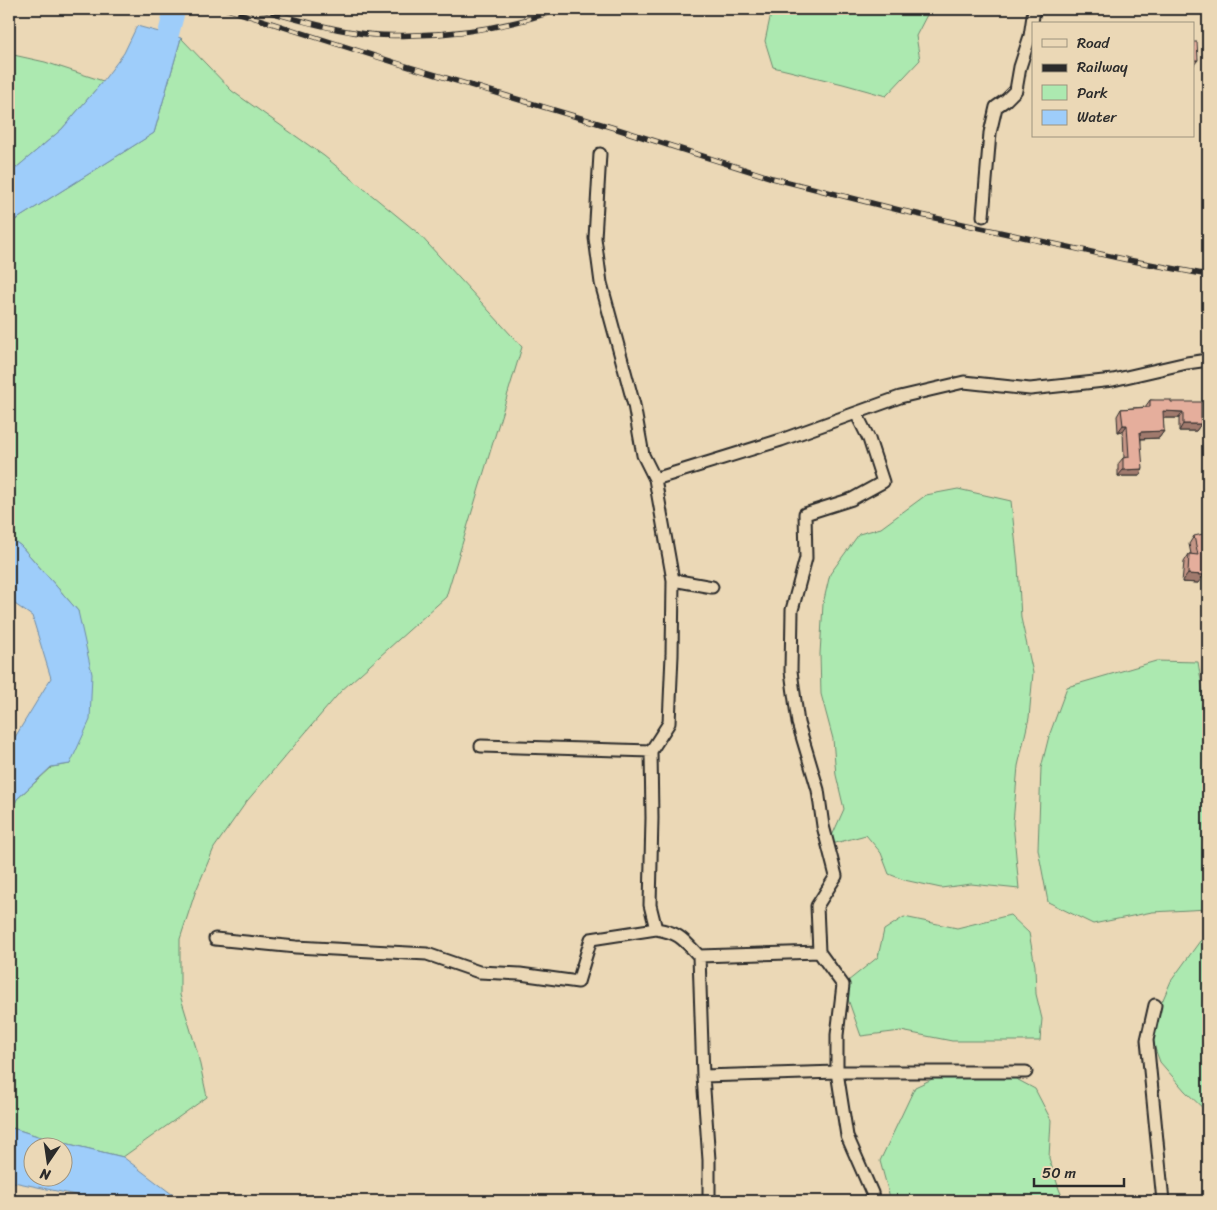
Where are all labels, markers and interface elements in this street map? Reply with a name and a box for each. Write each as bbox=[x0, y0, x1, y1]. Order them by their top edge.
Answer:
legend bbox=[1032, 22, 1194, 138]
text: Road bbox=[1077, 30, 1110, 56]
text: Railway bbox=[1077, 54, 1128, 80]
text: Park bbox=[1077, 80, 1108, 106]
text: Water bbox=[1077, 104, 1117, 130]
north arrow bbox=[22, 1138, 72, 1188]
scale bar bbox=[1034, 1155, 1124, 1187]
text: 50 m bbox=[1042, 1160, 1077, 1186]
text: N bbox=[37, 1161, 54, 1188]

